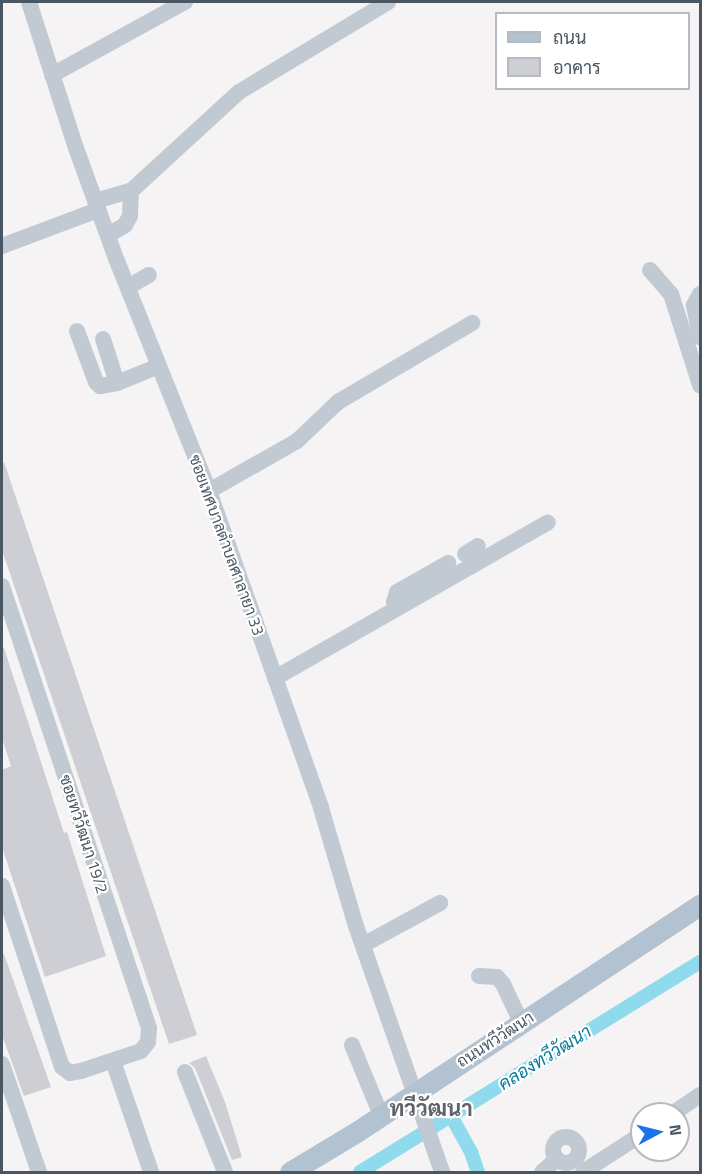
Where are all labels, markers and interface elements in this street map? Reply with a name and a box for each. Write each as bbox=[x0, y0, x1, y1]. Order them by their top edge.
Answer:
legend bbox=[495, 12, 690, 90]
text: ถนน bbox=[553, 24, 586, 51]
text: อาคาร bbox=[553, 54, 601, 81]
street label: ซอยเทศบาลตำบลศาลายา 33 bbox=[185, 452, 269, 638]
street label: ซอยทวีวัฒนา 19/2 bbox=[56, 772, 112, 896]
street label: ถนนทวีวัฒนา bbox=[453, 1007, 537, 1071]
water label: คลองทวีวัฒนา bbox=[495, 1021, 595, 1095]
district label: ทวีวัฒนา bbox=[389, 1096, 473, 1122]
north arrow bbox=[630, 1102, 690, 1162]
text: N bbox=[663, 1123, 688, 1137]

